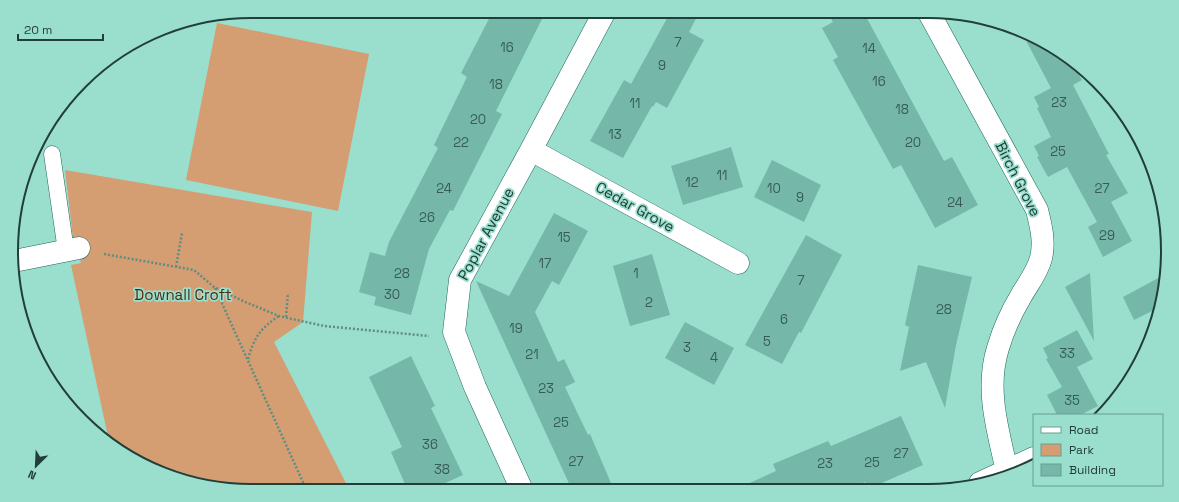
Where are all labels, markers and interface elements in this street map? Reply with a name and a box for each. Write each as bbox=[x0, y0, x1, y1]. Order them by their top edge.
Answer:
scale bar bbox=[18, 16, 103, 42]
text: 20 m bbox=[24, 22, 52, 38]
house number: 7 bbox=[674, 34, 682, 51]
house number: 16 bbox=[500, 39, 514, 56]
house number: 14 bbox=[862, 40, 876, 57]
house number: 9 bbox=[658, 57, 666, 74]
house number: 16 bbox=[872, 73, 886, 90]
house number: 18 bbox=[489, 76, 503, 93]
house number: 23 bbox=[1051, 94, 1067, 111]
house number: 11 bbox=[630, 95, 640, 112]
house number: 18 bbox=[895, 101, 909, 118]
house number: 20 bbox=[470, 111, 486, 128]
house number: 13 bbox=[608, 126, 622, 143]
house number: 22 bbox=[453, 134, 469, 151]
house number: 20 bbox=[905, 134, 921, 151]
street label: Birch Grove bbox=[991, 138, 1046, 220]
house number: 25 bbox=[1050, 143, 1066, 160]
house number: 11 bbox=[717, 167, 727, 184]
house number: 12 bbox=[685, 174, 699, 191]
street label: Cedar Grove bbox=[592, 177, 678, 236]
house number: 24 bbox=[436, 180, 452, 197]
house number: 10 bbox=[767, 180, 781, 197]
house number: 27 bbox=[1094, 180, 1110, 197]
street label: Poplar Avenue bbox=[453, 184, 518, 283]
house number: 9 bbox=[796, 189, 804, 206]
house number: 24 bbox=[947, 194, 963, 211]
house number: 26 bbox=[419, 209, 435, 226]
house number: 29 bbox=[1099, 227, 1115, 244]
house number: 15 bbox=[557, 229, 571, 246]
house number: 17 bbox=[539, 255, 551, 272]
house number: 28 bbox=[394, 265, 410, 282]
house number: 1 bbox=[633, 265, 639, 282]
house number: 7 bbox=[797, 272, 805, 289]
park label: Downall Croft bbox=[134, 285, 232, 304]
house number: 30 bbox=[384, 286, 400, 303]
house number: 2 bbox=[645, 294, 653, 311]
house number: 28 bbox=[936, 301, 952, 318]
house number: 6 bbox=[780, 311, 788, 328]
house number: 19 bbox=[509, 320, 523, 337]
house number: 5 bbox=[763, 333, 771, 350]
house number: 3 bbox=[683, 339, 691, 356]
house number: 33 bbox=[1059, 345, 1075, 362]
house number: 21 bbox=[525, 346, 539, 363]
house number: 4 bbox=[710, 349, 718, 366]
house number: 23 bbox=[538, 380, 554, 397]
house number: 35 bbox=[1064, 392, 1080, 409]
house number: 25 bbox=[553, 414, 569, 431]
legend bbox=[1033, 414, 1163, 486]
text: Road bbox=[1069, 422, 1098, 438]
house number: 36 bbox=[422, 436, 438, 453]
text: Park bbox=[1069, 442, 1094, 458]
house number: 27 bbox=[893, 445, 909, 462]
north arrow bbox=[16, 446, 56, 486]
house number: 27 bbox=[568, 453, 584, 470]
house number: 25 bbox=[864, 454, 880, 471]
house number: 23 bbox=[817, 455, 833, 472]
house number: 38 bbox=[434, 461, 450, 478]
text: Building bbox=[1069, 462, 1116, 478]
text: N bbox=[26, 467, 38, 483]

